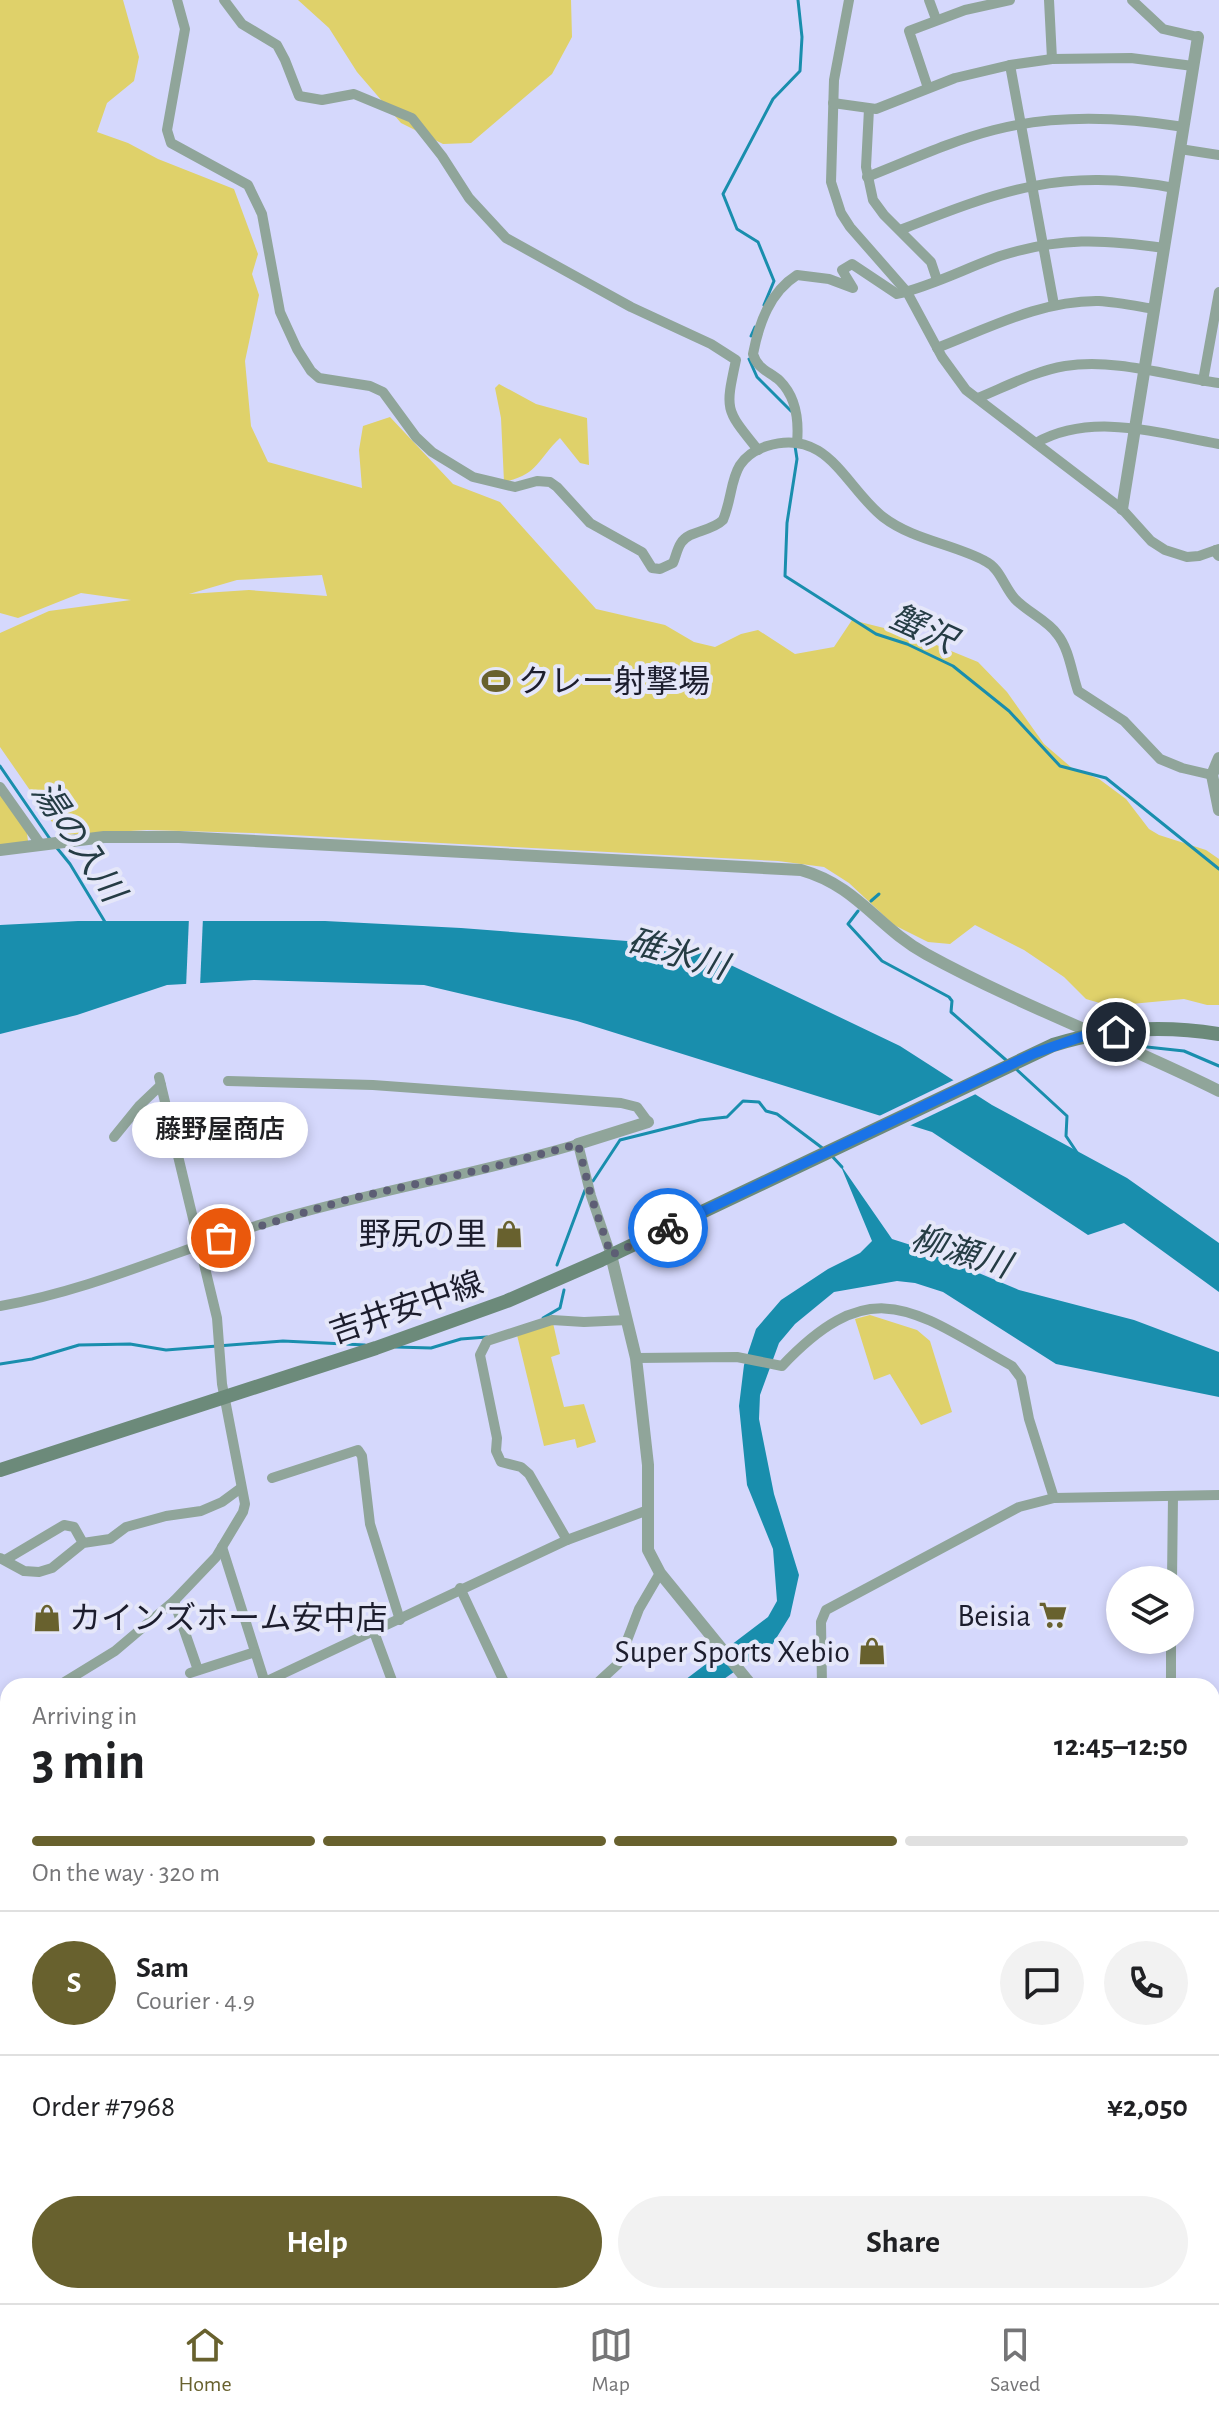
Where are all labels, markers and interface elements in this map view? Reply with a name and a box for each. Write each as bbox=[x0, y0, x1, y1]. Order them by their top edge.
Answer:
water label: 蟹沢 bbox=[884, 598, 965, 661]
place label: クレー射撃場 bbox=[518, 665, 710, 698]
sports icon: クレー射撃場 bbox=[481, 666, 511, 696]
water label: 湯の入川 bbox=[25, 775, 133, 910]
water label: 碓氷川 bbox=[624, 923, 735, 986]
pin bbox=[1082, 998, 1150, 1066]
icon: home bbox=[1094, 1010, 1138, 1054]
callout: 藤野屋商店 bbox=[133, 1102, 309, 1158]
text: 藤野屋商店 bbox=[155, 1117, 285, 1143]
courier bbox=[628, 1188, 708, 1268]
pin bbox=[187, 1204, 255, 1272]
icon: bike bbox=[646, 1206, 690, 1250]
icon: bag bbox=[199, 1216, 243, 1260]
place label: 野尻の里 bbox=[359, 1219, 487, 1251]
shop icon: 野尻の里 bbox=[494, 1219, 524, 1249]
water label: 柳瀬川 bbox=[907, 1220, 1018, 1285]
street label: 吉井安中線 bbox=[325, 1265, 487, 1349]
map controls bbox=[1106, 1566, 1194, 1654]
button: layers bbox=[1106, 1566, 1194, 1654]
place label: Beisia bbox=[957, 1600, 1031, 1632]
supermarket icon: Beisia bbox=[1038, 1600, 1068, 1630]
place label: カインズホーム安中店 bbox=[69, 1601, 387, 1635]
shop icon: カインズホーム安中店 bbox=[32, 1603, 62, 1633]
place label: Super Sports Xebio bbox=[615, 1636, 850, 1668]
shop icon: Super Sports Xebio bbox=[857, 1636, 887, 1666]
text: Arriving in bbox=[32, 1703, 137, 1729]
text: 12:45–12:50 bbox=[1054, 1731, 1188, 1761]
text: 3 min bbox=[32, 1736, 145, 1788]
text: On the way · 320 m bbox=[32, 1860, 220, 1886]
button: chat bbox=[1000, 1941, 1084, 2025]
button: phone bbox=[1104, 1941, 1188, 2025]
text: Sam bbox=[136, 1953, 189, 1983]
text: S bbox=[67, 1968, 81, 1998]
text: Courier · 4.9 bbox=[136, 1988, 255, 2014]
text: Order #7968 bbox=[32, 2092, 175, 2122]
text: ¥2,050 bbox=[1107, 2092, 1188, 2122]
button: Help bbox=[32, 2196, 602, 2288]
button: Share bbox=[618, 2196, 1188, 2288]
tab: Home bbox=[179, 2323, 232, 2397]
tab: Map bbox=[589, 2323, 633, 2397]
tab: Saved bbox=[990, 2323, 1040, 2397]

